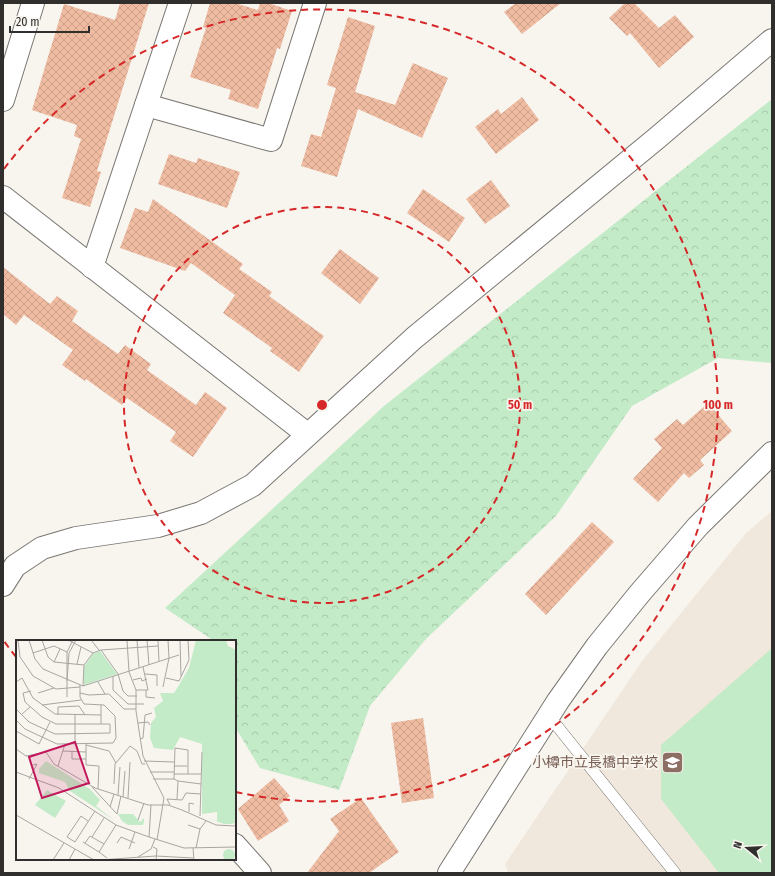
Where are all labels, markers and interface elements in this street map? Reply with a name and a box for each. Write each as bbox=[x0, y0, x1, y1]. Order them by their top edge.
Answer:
scale bar bbox=[10, 8, 89, 34]
text: 20 m bbox=[16, 15, 40, 29]
centre of rings bbox=[315, 398, 329, 412]
text: 50 m bbox=[508, 398, 532, 412]
text: 100 m bbox=[703, 398, 733, 412]
inset map bbox=[16, 640, 236, 860]
school or university icon: 小樽市立長橋中学校 bbox=[660, 749, 686, 775]
place label: 小樽市立長橋中学校 bbox=[532, 754, 658, 771]
north arrow bbox=[727, 828, 767, 868]
text: N bbox=[731, 840, 745, 850]

